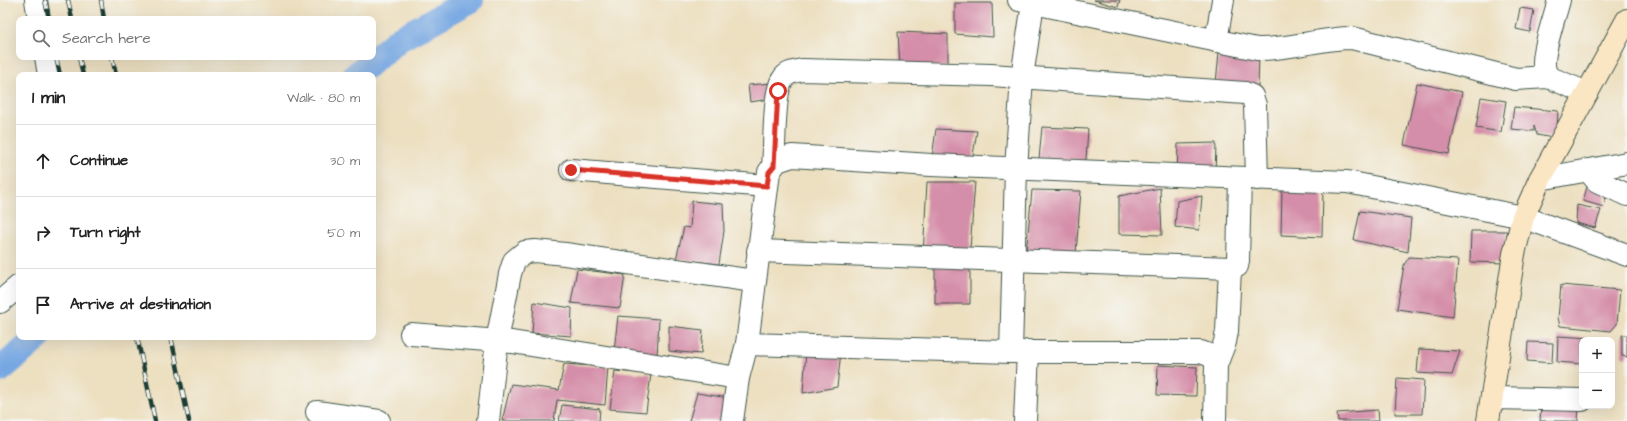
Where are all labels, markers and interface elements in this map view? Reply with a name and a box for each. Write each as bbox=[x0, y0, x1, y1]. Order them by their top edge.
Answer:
search box bbox=[16, 16, 376, 60]
icon: search bbox=[30, 27, 52, 49]
text: Search here bbox=[62, 28, 151, 49]
route start bbox=[769, 82, 787, 100]
text: 1 min bbox=[32, 86, 65, 110]
text: Walk · 80 m bbox=[287, 89, 360, 107]
icon: ahead bbox=[32, 150, 54, 172]
text: Continue bbox=[70, 150, 128, 171]
text: 30 m bbox=[330, 152, 360, 170]
route end bbox=[562, 161, 580, 179]
icon: right bbox=[32, 222, 54, 244]
text: Turn right bbox=[70, 222, 141, 243]
text: 50 m bbox=[327, 224, 360, 242]
icon: arrive bbox=[32, 294, 54, 316]
text: Arrive at destination bbox=[70, 294, 211, 315]
map controls bbox=[1579, 337, 1615, 409]
button: + bbox=[1579, 337, 1615, 373]
button: − bbox=[1579, 373, 1615, 409]

